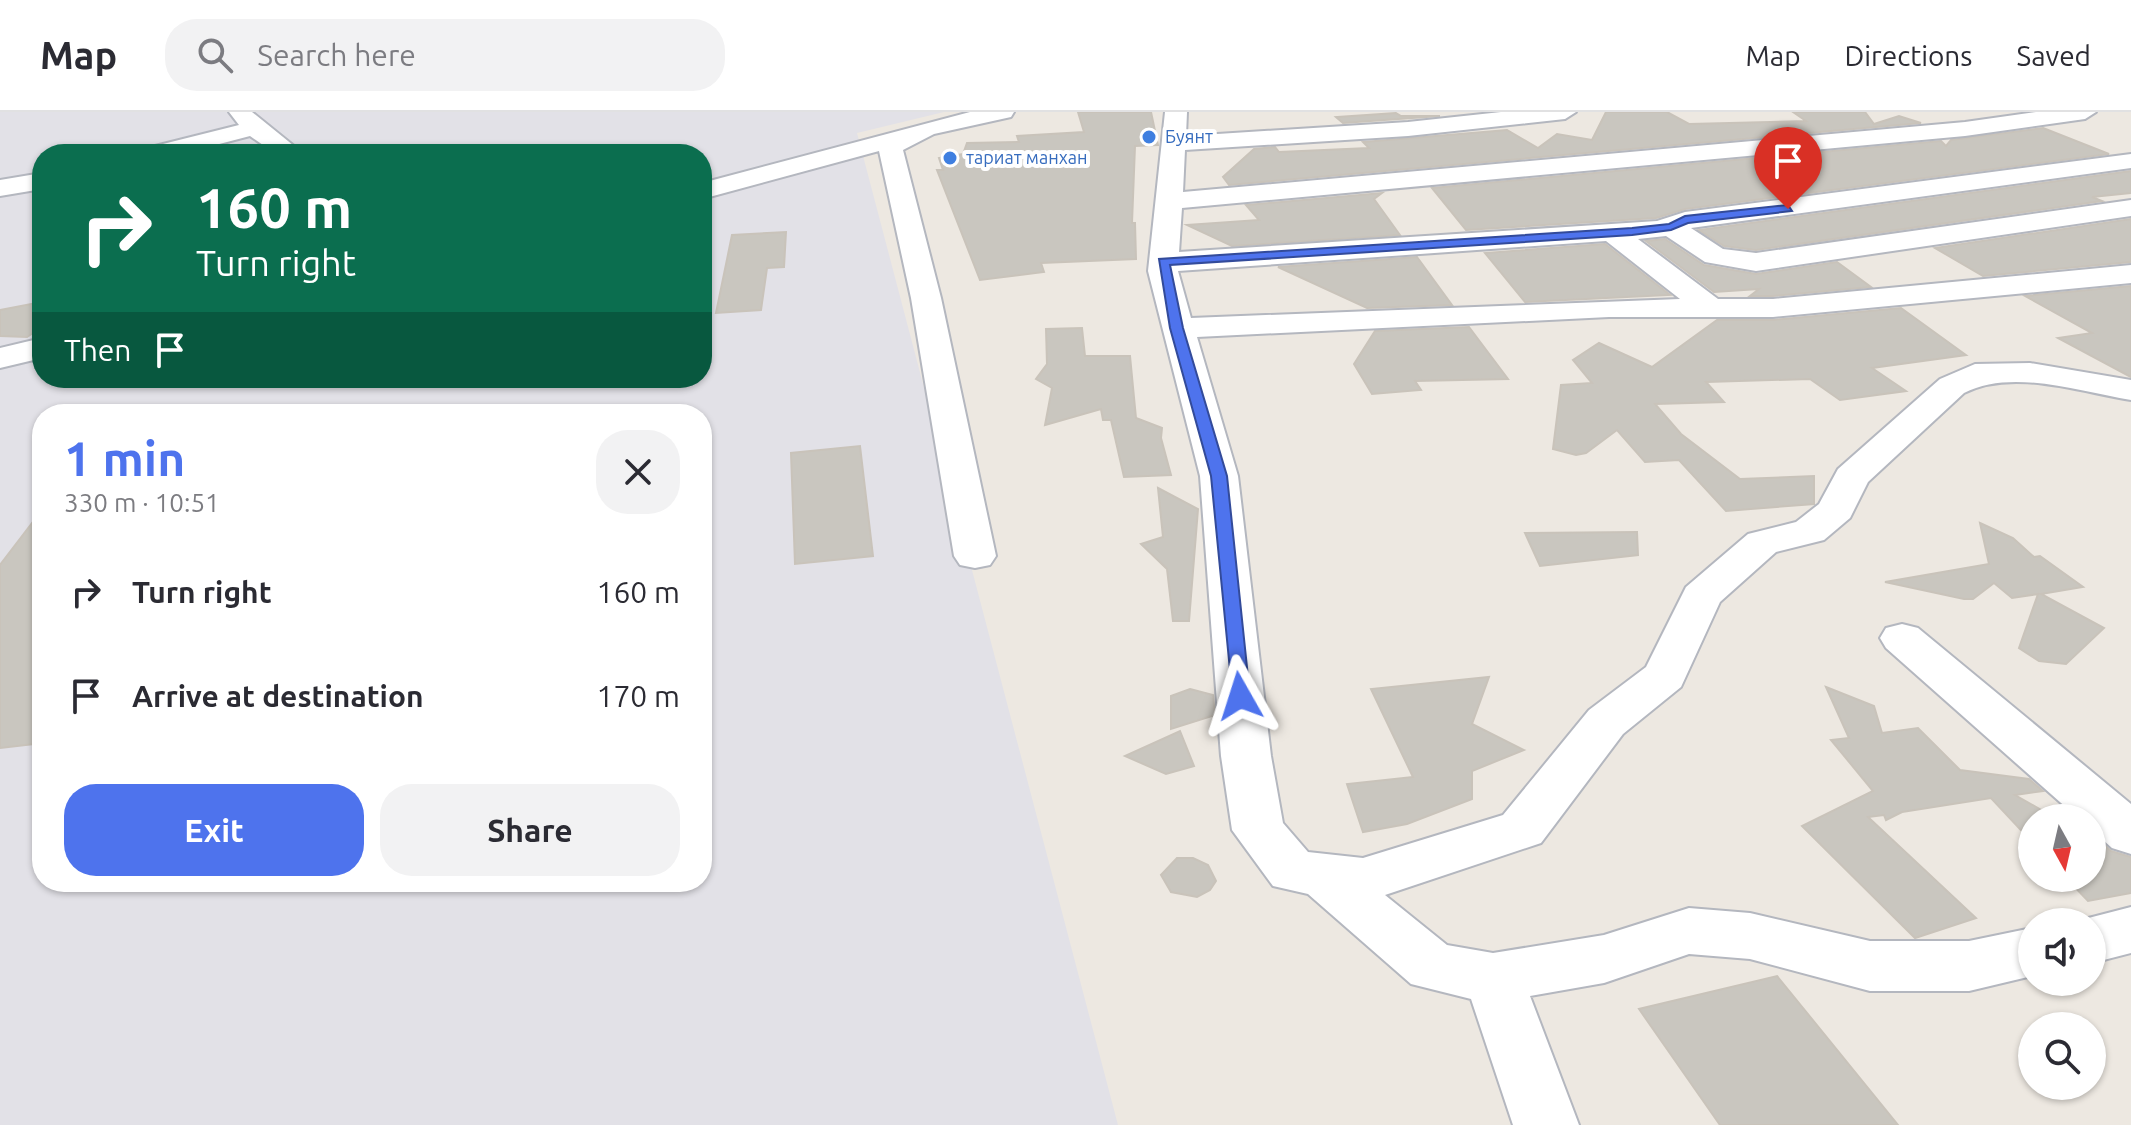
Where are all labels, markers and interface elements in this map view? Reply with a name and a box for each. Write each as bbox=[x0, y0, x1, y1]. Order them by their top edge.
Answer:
search box bbox=[165, 19, 725, 91]
icon: search bbox=[193, 33, 237, 77]
text: Map bbox=[40, 34, 117, 76]
text: Search here bbox=[257, 38, 416, 72]
text: Map bbox=[1745, 40, 1801, 71]
text: Directions bbox=[1845, 40, 1972, 71]
text: Saved bbox=[2016, 40, 2091, 71]
place label: Буянт bbox=[1165, 126, 1213, 146]
pin bbox=[1754, 127, 1822, 209]
marker: Буянт bbox=[1140, 128, 1158, 146]
icon: arrive bbox=[1766, 139, 1810, 183]
place label: тариат манхан bbox=[966, 147, 1088, 167]
marker: тариат манхан bbox=[941, 149, 959, 167]
icon: right bbox=[64, 176, 168, 280]
text: 160 m bbox=[196, 176, 352, 239]
text: Turn right bbox=[196, 242, 356, 283]
icon: arrive bbox=[148, 328, 192, 372]
text: Then bbox=[64, 333, 132, 367]
button: close bbox=[596, 430, 680, 514]
text: 1 min bbox=[64, 431, 185, 485]
text: 330 m · 10:51 bbox=[64, 488, 220, 517]
icon: right bbox=[64, 570, 108, 614]
text: Turn right bbox=[132, 575, 272, 609]
text: 160 m bbox=[596, 575, 680, 609]
position arrow bbox=[1198, 654, 1282, 738]
icon: arrive bbox=[64, 674, 108, 718]
text: Arrive at destination bbox=[132, 679, 424, 713]
text: 170 m bbox=[596, 679, 680, 713]
button: Exit bbox=[64, 784, 364, 876]
button: Share bbox=[380, 784, 680, 876]
north arrow bbox=[2018, 804, 2106, 892]
map controls bbox=[2018, 804, 2106, 1100]
button: sound bbox=[2018, 908, 2106, 996]
button: search bbox=[2018, 1012, 2106, 1100]

